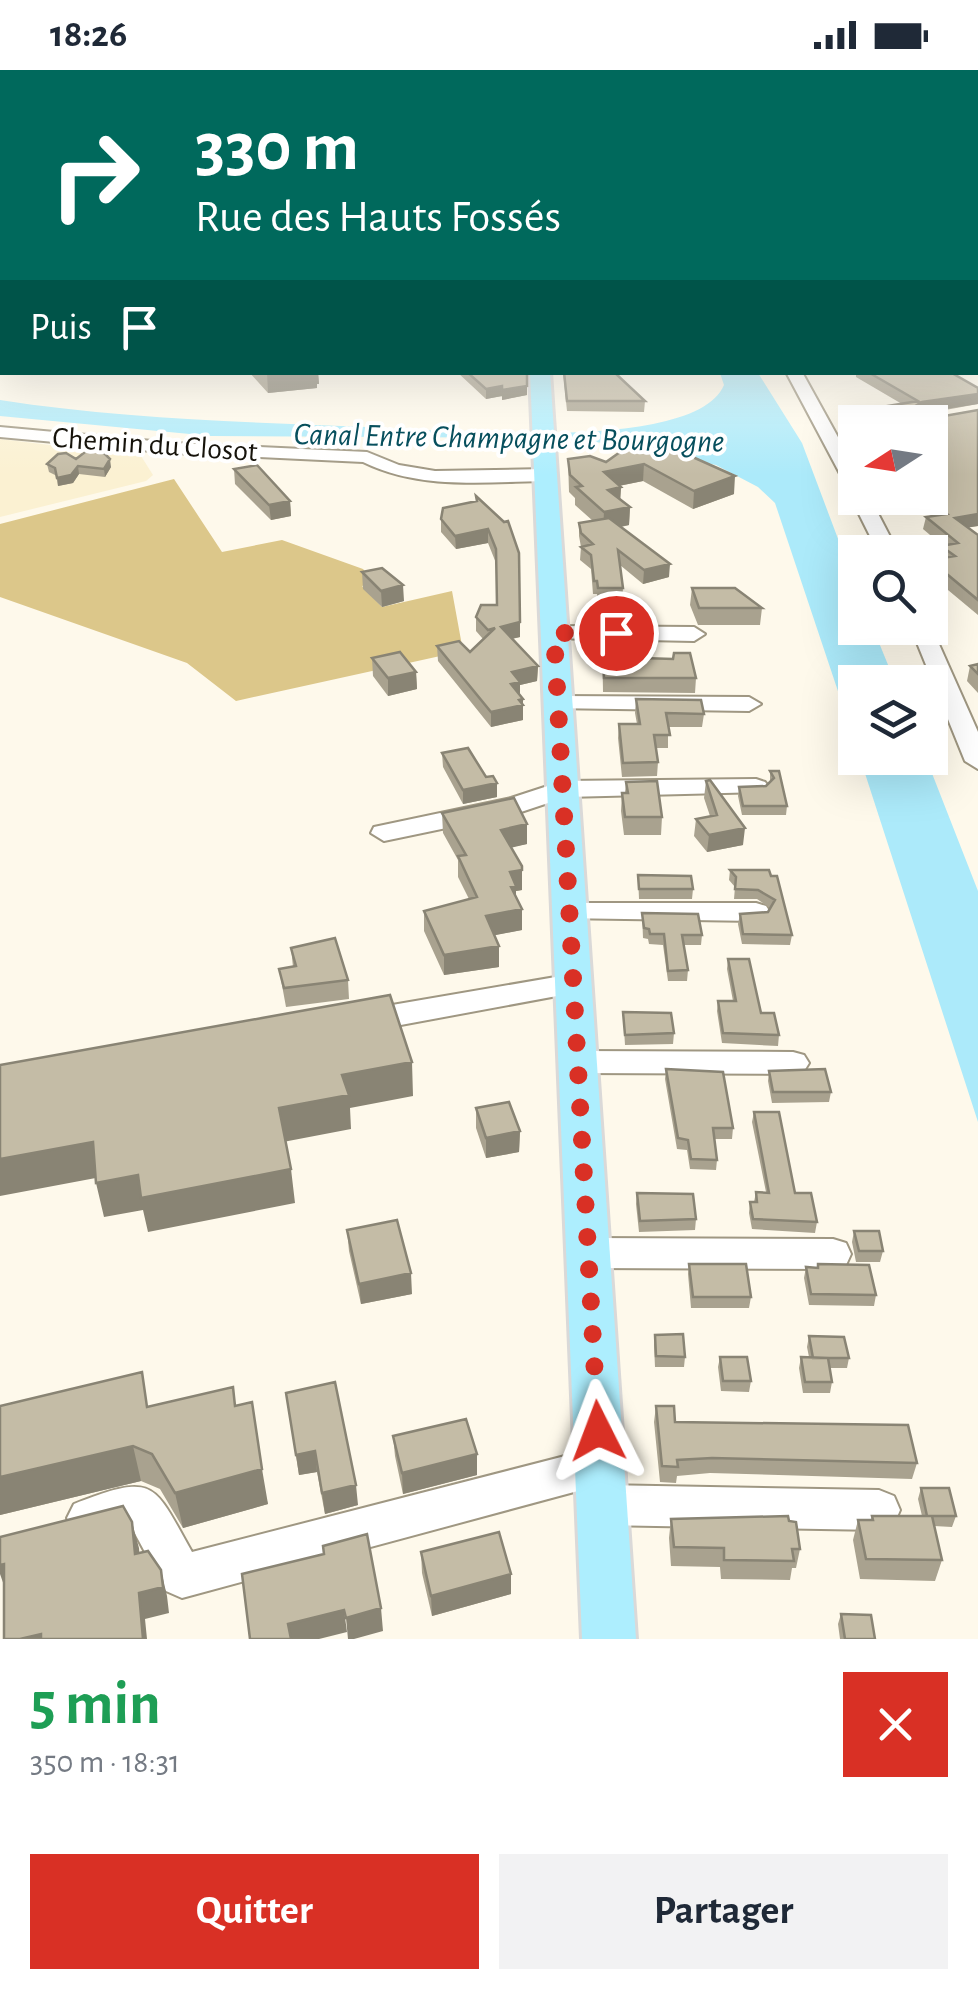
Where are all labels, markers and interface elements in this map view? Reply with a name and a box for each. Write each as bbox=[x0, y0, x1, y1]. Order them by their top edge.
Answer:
text: 18:26 bbox=[50, 16, 127, 54]
icon: right bbox=[30, 110, 160, 240]
text: 330 m bbox=[195, 113, 359, 183]
text: Rue des Hauts Fossés bbox=[195, 195, 561, 240]
icon: arrive bbox=[112, 300, 167, 355]
text: Puis bbox=[30, 309, 92, 347]
north arrow bbox=[838, 405, 948, 515]
map controls bbox=[838, 405, 948, 775]
water label: Canal Entre Champagne et Bourgogne bbox=[293, 418, 724, 459]
street label: Chemin du Closot bbox=[51, 423, 259, 467]
button: search bbox=[838, 535, 948, 645]
pin bbox=[574, 591, 659, 676]
icon: arrive bbox=[589, 606, 644, 661]
button: layers bbox=[838, 665, 948, 775]
position arrow bbox=[546, 1379, 650, 1483]
button: close bbox=[843, 1672, 948, 1777]
text: 5 min bbox=[30, 1675, 161, 1735]
text: 350 m · 18:31 bbox=[30, 1746, 180, 1778]
button: Quitter bbox=[30, 1854, 479, 1969]
button: Partager bbox=[499, 1854, 948, 1969]

